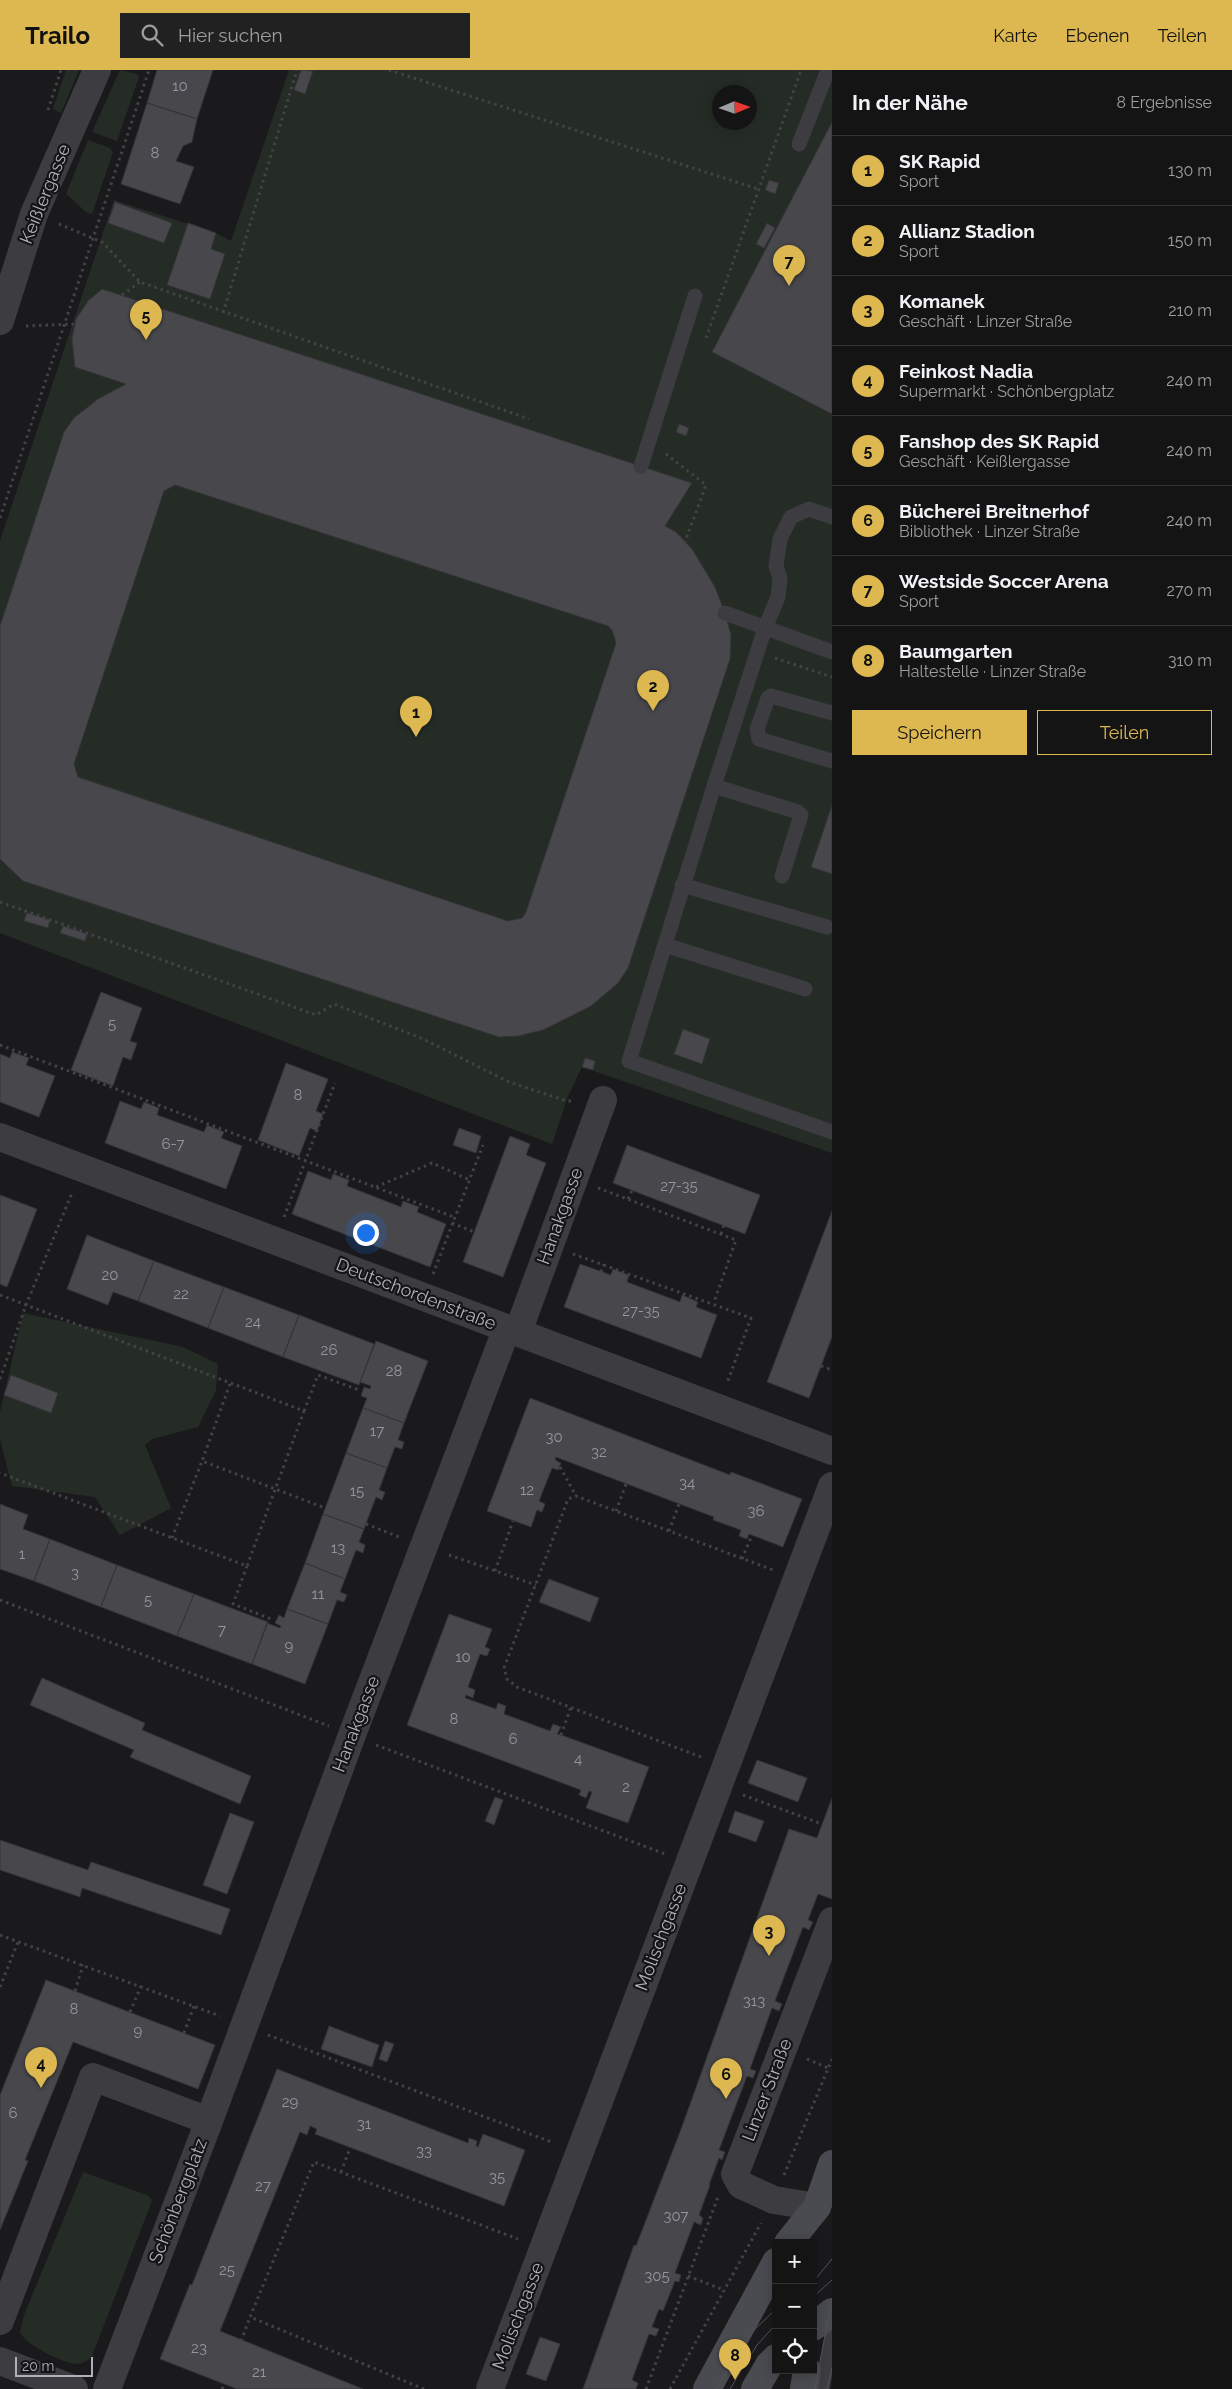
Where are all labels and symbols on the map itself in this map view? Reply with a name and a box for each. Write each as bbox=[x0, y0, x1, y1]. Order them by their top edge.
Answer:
house number: 10 bbox=[172, 77, 188, 95]
north arrow bbox=[712, 85, 757, 130]
street label: Keißlergasse bbox=[15, 140, 74, 247]
house number: 8 bbox=[151, 144, 160, 162]
pin: 7 bbox=[773, 245, 805, 286]
pin: 5 bbox=[130, 299, 162, 340]
pin: 2 bbox=[637, 670, 669, 711]
pin: 1 bbox=[400, 696, 432, 737]
house number: 5 bbox=[108, 1015, 116, 1033]
house number: 8 bbox=[294, 1086, 303, 1104]
house number: 6-7 bbox=[162, 1135, 184, 1153]
street label: Hanakgasse bbox=[532, 1164, 587, 1267]
house number: 27-35 bbox=[660, 1177, 698, 1195]
your location bbox=[353, 1220, 379, 1246]
street label: Deutschordenstraße bbox=[333, 1253, 499, 1334]
house number: 20 bbox=[102, 1266, 119, 1284]
house number: 22 bbox=[173, 1285, 189, 1303]
house number: 27-35 bbox=[622, 1302, 660, 1320]
house number: 24 bbox=[245, 1313, 261, 1331]
house number: 26 bbox=[321, 1341, 337, 1359]
house number: 28 bbox=[386, 1362, 402, 1380]
house number: 17 bbox=[370, 1422, 384, 1440]
house number: 30 bbox=[545, 1428, 563, 1446]
house number: 32 bbox=[591, 1443, 607, 1461]
house number: 34 bbox=[679, 1474, 695, 1492]
house number: 12 bbox=[520, 1481, 534, 1499]
house number: 15 bbox=[350, 1482, 364, 1500]
house number: 36 bbox=[747, 1502, 765, 1520]
house number: 13 bbox=[331, 1539, 345, 1557]
house number: 1 bbox=[19, 1545, 26, 1563]
house number: 3 bbox=[71, 1564, 79, 1582]
house number: 11 bbox=[312, 1585, 325, 1603]
house number: 5 bbox=[144, 1591, 152, 1609]
house number: 7 bbox=[218, 1621, 226, 1639]
house number: 9 bbox=[285, 1637, 294, 1655]
house number: 10 bbox=[455, 1648, 471, 1666]
street label: Hanakgasse bbox=[328, 1672, 384, 1775]
house number: 8 bbox=[450, 1710, 459, 1728]
house number: 6 bbox=[508, 1730, 518, 1748]
house number: 4 bbox=[574, 1750, 582, 1768]
house number: 2 bbox=[622, 1778, 630, 1796]
street label: Molischgasse bbox=[630, 1880, 691, 1993]
pin: 3 bbox=[753, 1915, 785, 1956]
house number: 313 bbox=[743, 1992, 765, 2010]
house number: 8 bbox=[70, 2000, 79, 2018]
house number: 9 bbox=[134, 2022, 143, 2040]
street label: Linzer Straße bbox=[737, 2035, 796, 2144]
pin: 4 bbox=[25, 2047, 57, 2088]
pin: 6 bbox=[710, 2058, 742, 2099]
house number: 29 bbox=[282, 2093, 299, 2111]
house number: 6 bbox=[8, 2104, 18, 2122]
house number: 31 bbox=[357, 2115, 372, 2133]
street label: Schönbergplatz bbox=[144, 2135, 211, 2266]
house number: 33 bbox=[416, 2142, 432, 2160]
house number: 35 bbox=[489, 2168, 505, 2186]
house number: 27 bbox=[255, 2177, 271, 2195]
house number: 307 bbox=[663, 2207, 689, 2225]
street label: Molischgasse bbox=[487, 2259, 548, 2372]
house number: 25 bbox=[219, 2261, 235, 2279]
house number: 305 bbox=[644, 2267, 670, 2285]
house number: 23 bbox=[191, 2339, 207, 2357]
pin: 8 bbox=[719, 2339, 751, 2380]
scale bar bbox=[15, 2354, 92, 2377]
house number: 21 bbox=[252, 2363, 267, 2381]

